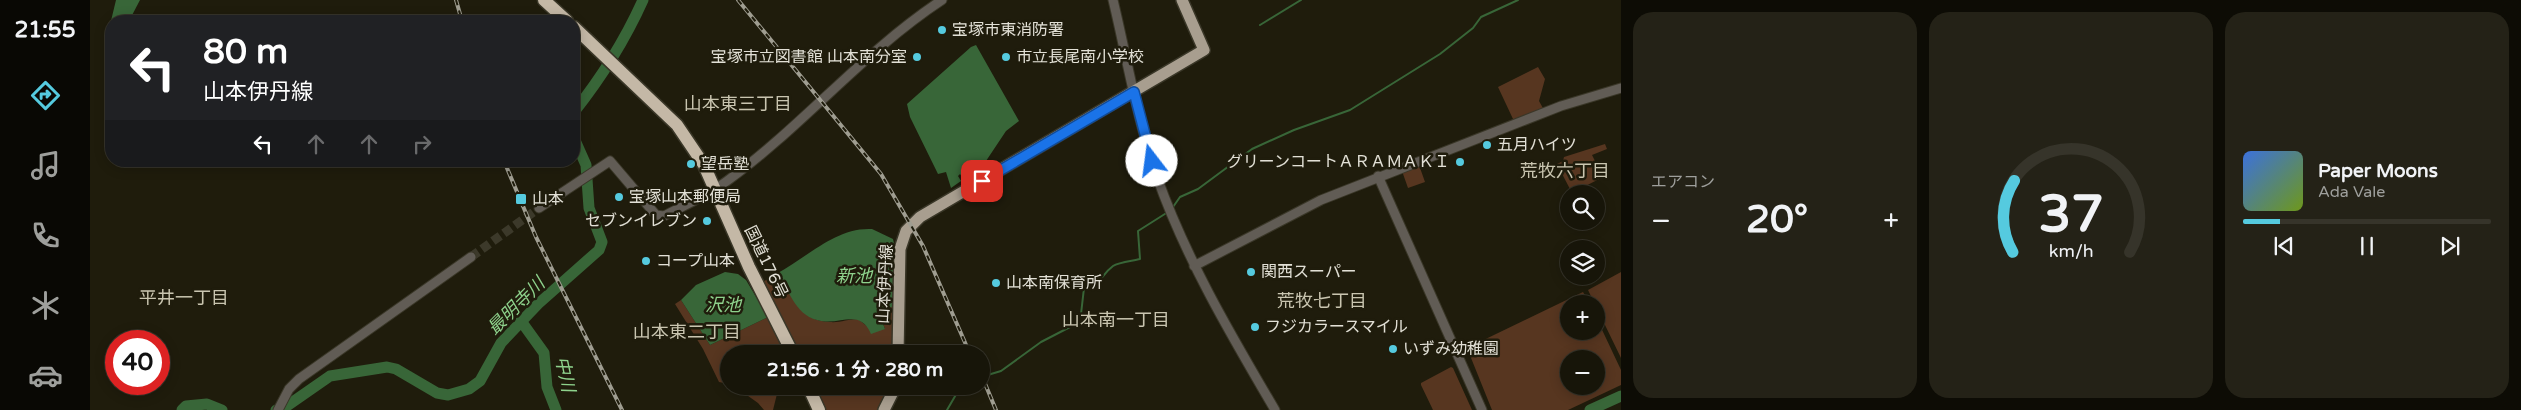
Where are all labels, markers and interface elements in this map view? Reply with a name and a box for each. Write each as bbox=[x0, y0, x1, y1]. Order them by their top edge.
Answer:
text: 21:55 bbox=[15, 17, 75, 43]
place label: 宝塚市東消防署 bbox=[952, 20, 1064, 40]
marker: 宝塚市東消防署 bbox=[936, 24, 948, 36]
text: 80 m bbox=[203, 31, 288, 73]
icon: left bbox=[120, 35, 185, 100]
place label: 宝塚市立図書館 山本南分室 bbox=[711, 47, 907, 67]
place label: 市立長尾南小学校 bbox=[1016, 47, 1144, 67]
marker: 宝塚市立図書館 山本南分室 bbox=[911, 51, 923, 63]
marker: 市立長尾南小学校 bbox=[1000, 51, 1012, 63]
icon: directions bbox=[28, 78, 63, 113]
text: 山本伊丹線 bbox=[203, 79, 313, 105]
district label: 山本東三丁目 bbox=[684, 93, 792, 115]
icon: left bbox=[249, 130, 277, 158]
icon: ahead bbox=[302, 130, 330, 158]
icon: ahead bbox=[355, 130, 383, 158]
icon: right bbox=[408, 130, 436, 158]
position arrow bbox=[1125, 134, 1177, 186]
place label: 五月ハイツ bbox=[1497, 135, 1577, 155]
marker: 五月ハイツ bbox=[1481, 139, 1493, 151]
icon: music bbox=[28, 148, 63, 183]
place label: グリーンコートＡＲＡＭＡＫＩ bbox=[1227, 152, 1450, 172]
place label: 望岳塾 bbox=[701, 154, 749, 174]
marker: グリーンコートＡＲＡＭＡＫＩ bbox=[1454, 156, 1466, 168]
marker: 望岳塾 bbox=[685, 158, 697, 170]
pin bbox=[961, 160, 1003, 202]
district label: 荒牧六丁目 bbox=[1520, 160, 1610, 182]
text: Paper Moons bbox=[2318, 160, 2438, 182]
icon: arrive bbox=[968, 167, 996, 195]
text: エアコン bbox=[1651, 172, 1715, 192]
text: Ada Vale bbox=[2318, 182, 2385, 202]
text: 37 bbox=[2038, 183, 2104, 246]
map controls bbox=[1560, 185, 1605, 395]
button: search bbox=[1560, 185, 1605, 230]
place label: 宝塚山本郵便局 bbox=[629, 187, 741, 207]
place label: 山本 bbox=[532, 189, 564, 209]
marker: 宝塚山本郵便局 bbox=[613, 191, 625, 203]
marker: 山本 bbox=[514, 192, 528, 206]
text: 20° bbox=[1746, 197, 1808, 243]
text: − bbox=[1651, 204, 1671, 238]
text: + bbox=[1883, 204, 1899, 238]
place label: セブンイレブン bbox=[585, 211, 697, 231]
marker: セブンイレブン bbox=[701, 215, 713, 227]
icon: phone bbox=[28, 218, 63, 253]
street label: 国道176号 bbox=[740, 222, 792, 302]
icon: previous bbox=[2270, 232, 2298, 260]
icon: pause bbox=[2353, 232, 2381, 260]
icon: next bbox=[2436, 232, 2464, 260]
button: layers bbox=[1560, 240, 1605, 285]
text: km/h bbox=[2049, 241, 2093, 262]
street label: 山本伊丹線 bbox=[873, 244, 897, 324]
place label: コープ山本 bbox=[656, 251, 735, 271]
marker: コープ山本 bbox=[640, 255, 652, 267]
place label: 関西スーパー bbox=[1261, 262, 1357, 282]
water label: 新池 bbox=[836, 265, 874, 287]
marker: 関西スーパー bbox=[1245, 266, 1257, 278]
water label: 最明寺川 bbox=[483, 271, 551, 339]
place label: 山本南保育所 bbox=[1006, 273, 1102, 293]
marker: 山本南保育所 bbox=[990, 277, 1002, 289]
district label: 平井一丁目 bbox=[139, 287, 229, 309]
icon: climate bbox=[28, 288, 63, 323]
district label: 荒牧七丁目 bbox=[1277, 290, 1367, 312]
water label: 沢池 bbox=[705, 294, 743, 316]
button: + bbox=[1560, 295, 1605, 340]
district label: 山本南一丁目 bbox=[1062, 309, 1170, 331]
place label: フジカラースマイル bbox=[1265, 317, 1408, 337]
district label: 山本東二丁目 bbox=[633, 321, 741, 343]
marker: フジカラースマイル bbox=[1249, 321, 1261, 333]
speed limit sign: 40 bbox=[105, 330, 170, 395]
place label: いずみ幼稚園 bbox=[1403, 339, 1499, 359]
marker: いずみ幼稚園 bbox=[1387, 343, 1399, 355]
button: − bbox=[1560, 350, 1605, 395]
water label: 中川 bbox=[550, 354, 580, 396]
icon: car bbox=[28, 358, 63, 393]
text: 21:56 · 1 分 · 280 m bbox=[767, 359, 943, 381]

